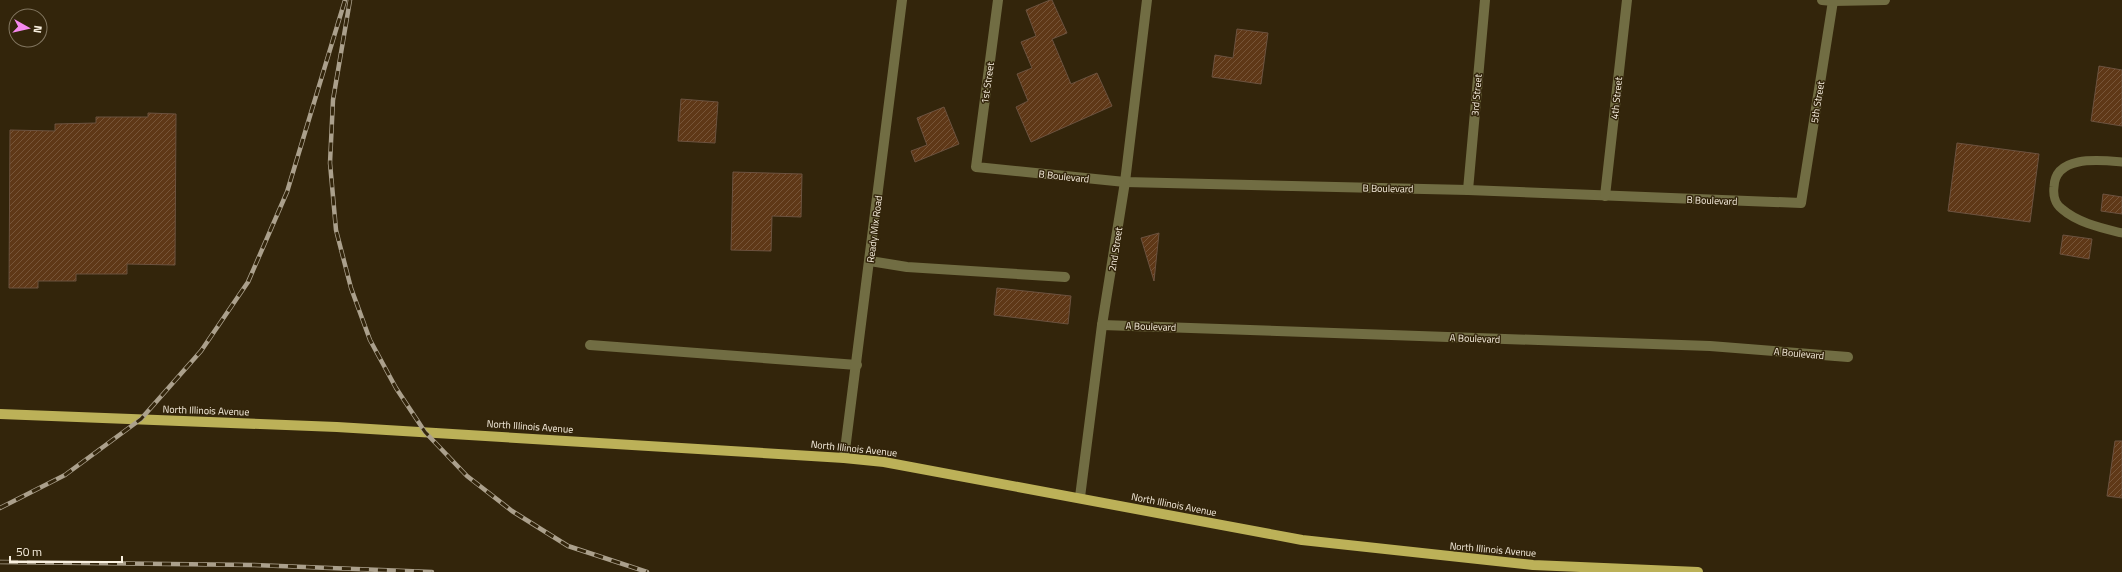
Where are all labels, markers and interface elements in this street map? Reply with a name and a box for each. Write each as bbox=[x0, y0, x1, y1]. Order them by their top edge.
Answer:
north arrow bbox=[8, 8, 48, 48]
text: N bbox=[29, 25, 46, 34]
street label: 1st Street bbox=[977, 61, 998, 105]
street label: 3rd Street bbox=[1467, 73, 1486, 117]
street label: 4th Street bbox=[1607, 76, 1626, 120]
street label: 5th Street bbox=[1807, 79, 1828, 124]
street label: B Boulevard bbox=[1038, 166, 1090, 187]
street label: B Boulevard bbox=[1362, 181, 1413, 196]
street label: B Boulevard bbox=[1686, 192, 1738, 209]
street label: Ready Mix Road bbox=[863, 195, 886, 263]
street label: 2nd Street bbox=[1105, 226, 1126, 272]
street label: A Boulevard bbox=[1125, 318, 1177, 335]
street label: A Boulevard bbox=[1449, 330, 1501, 347]
street label: A Boulevard bbox=[1773, 344, 1825, 363]
street label: North Illinois Avenue bbox=[162, 401, 250, 420]
street label: North Illinois Avenue bbox=[486, 416, 574, 437]
street label: North Illinois Avenue bbox=[810, 437, 898, 460]
street label: North Illinois Avenue bbox=[1130, 489, 1218, 520]
scale bar bbox=[10, 538, 122, 564]
street label: North Illinois Avenue bbox=[1449, 538, 1537, 561]
text: 50 m bbox=[16, 542, 42, 561]

